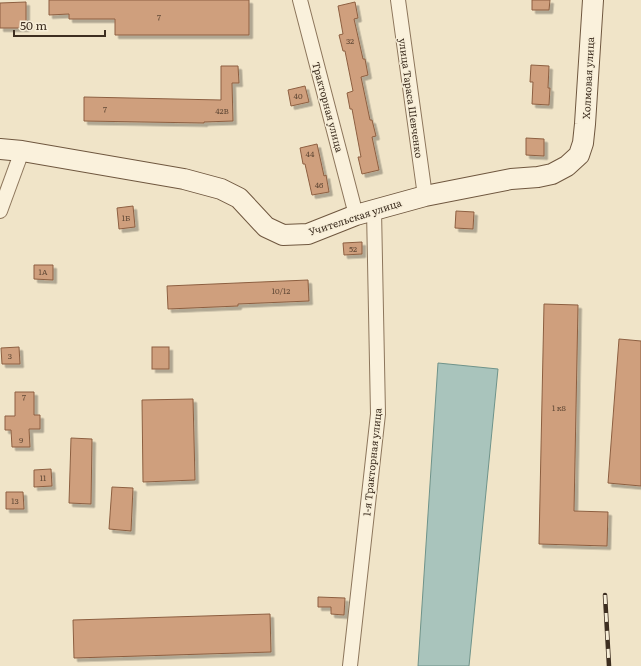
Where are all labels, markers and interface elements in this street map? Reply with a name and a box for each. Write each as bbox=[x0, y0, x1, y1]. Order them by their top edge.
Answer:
house number: 7 bbox=[157, 11, 161, 22]
scale bar bbox=[14, 12, 105, 38]
text: 50 m bbox=[20, 16, 47, 34]
house number: 32 bbox=[346, 35, 354, 46]
street label: Холмовая улица bbox=[578, 36, 597, 119]
street label: улица Тараса Шевченко bbox=[396, 37, 427, 159]
street label: Тракторная улица bbox=[309, 60, 348, 154]
house number: 40 bbox=[293, 90, 303, 101]
house number: 7 bbox=[103, 103, 107, 114]
house number: 42В bbox=[215, 105, 229, 116]
house number: 44 bbox=[306, 148, 315, 159]
house number: 46 bbox=[315, 179, 324, 190]
street label: Учительская улица bbox=[306, 194, 404, 239]
house number: 1Б bbox=[122, 212, 130, 223]
house number: 52 bbox=[349, 243, 357, 254]
house number: 1А bbox=[38, 266, 48, 277]
house number: 10/12 bbox=[272, 285, 290, 296]
house number: 3 bbox=[8, 350, 12, 361]
house number: 7 bbox=[22, 391, 26, 402]
house number: 1 к8 bbox=[552, 402, 567, 413]
street label: 1-я Тракторная улица bbox=[358, 407, 385, 517]
house number: 9 bbox=[19, 434, 23, 445]
house number: 11 bbox=[40, 472, 47, 483]
house number: 13 bbox=[11, 495, 19, 506]

